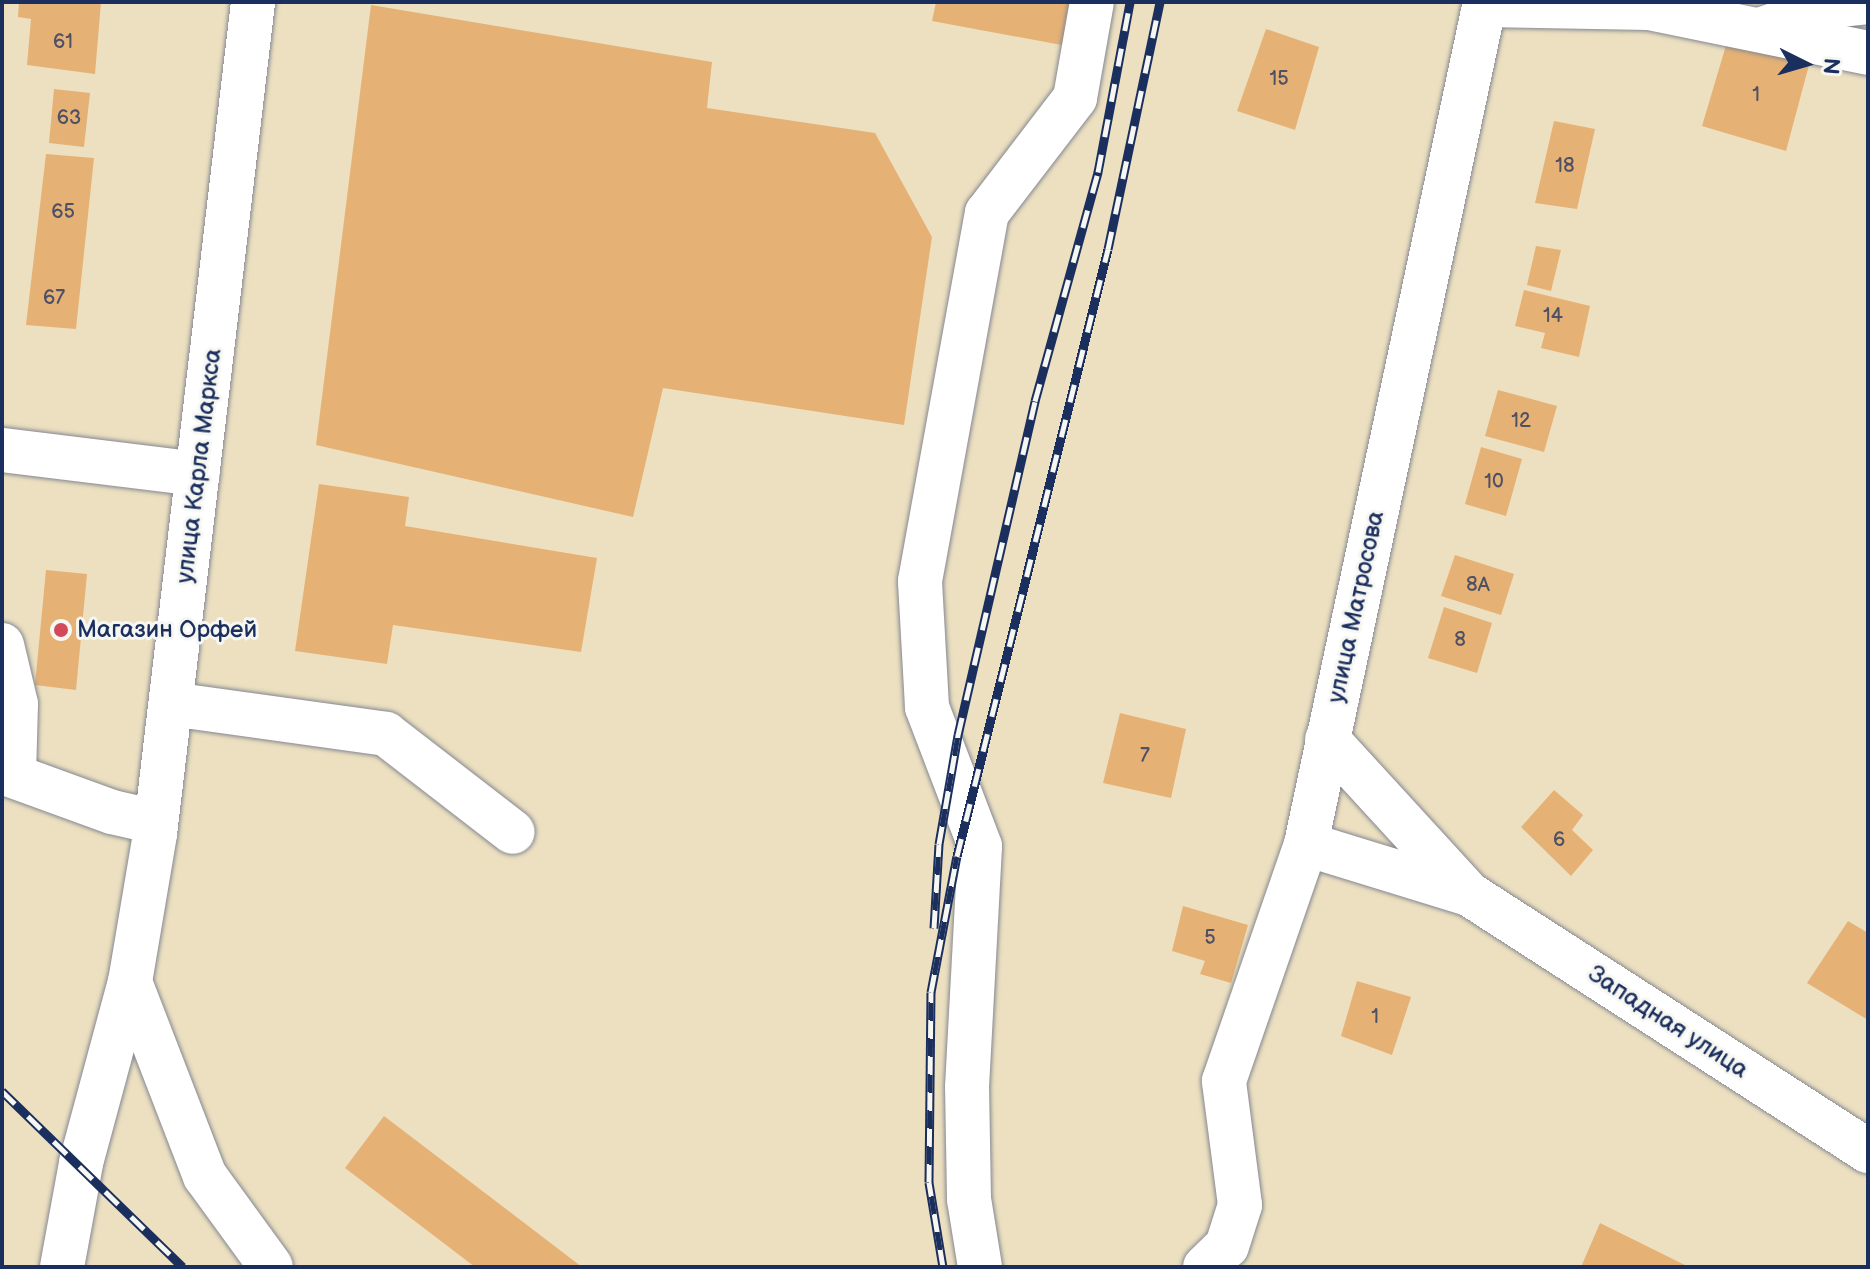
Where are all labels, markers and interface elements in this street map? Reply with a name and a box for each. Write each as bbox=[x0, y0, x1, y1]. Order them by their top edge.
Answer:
north arrow bbox=[1766, 24, 1846, 104]
house number: 61 bbox=[53, 30, 73, 54]
text: N bbox=[1816, 57, 1845, 76]
house number: 15 bbox=[1269, 67, 1289, 91]
house number: 1 bbox=[1752, 83, 1760, 107]
house number: 63 bbox=[57, 106, 81, 130]
house number: 18 bbox=[1555, 154, 1575, 178]
house number: 65 bbox=[51, 200, 75, 224]
house number: 67 bbox=[43, 286, 65, 310]
house number: 14 bbox=[1543, 304, 1563, 328]
street label: улица Карла Маркса bbox=[170, 347, 228, 585]
house number: 12 bbox=[1511, 409, 1531, 433]
house number: 10 bbox=[1484, 470, 1504, 494]
street label: улица Матросова bbox=[1322, 508, 1390, 706]
house number: 8А bbox=[1466, 573, 1490, 597]
place label: Магазин Орфей bbox=[77, 616, 257, 644]
marker: Магазин Орфей bbox=[52, 621, 70, 639]
house number: 8 bbox=[1454, 628, 1466, 652]
house number: 7 bbox=[1140, 744, 1150, 768]
house number: 6 bbox=[1553, 828, 1565, 852]
house number: 5 bbox=[1204, 926, 1216, 950]
street label: Западная улица bbox=[1583, 960, 1753, 1084]
house number: 1 bbox=[1371, 1005, 1379, 1029]

